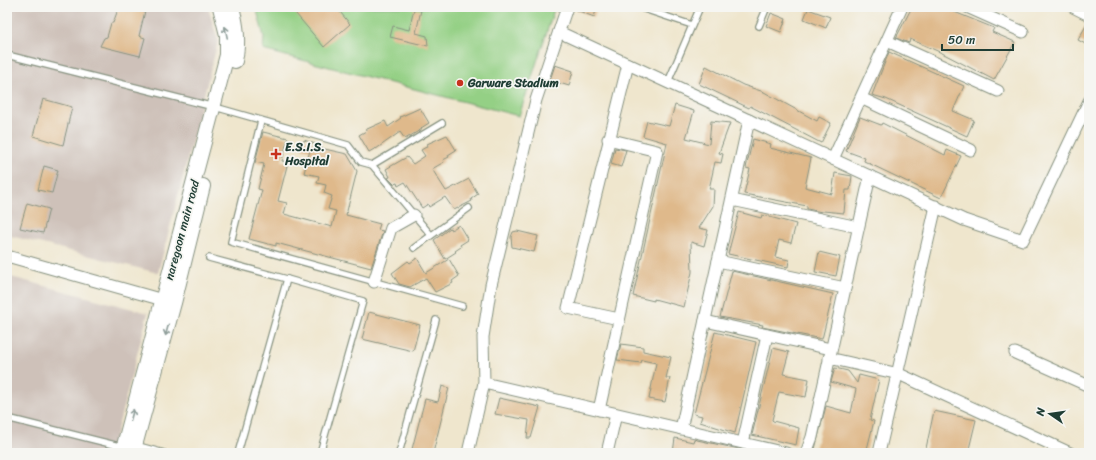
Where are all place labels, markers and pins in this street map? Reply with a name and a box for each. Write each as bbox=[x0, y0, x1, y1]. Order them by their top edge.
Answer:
place label: Garware Stadium bbox=[467, 72, 559, 94]
marker: Garware Stadium bbox=[455, 78, 465, 88]
place label: E.S.I.S. Hospital bbox=[284, 136, 330, 172]
marker: E.S.I.S. Hospital bbox=[270, 148, 282, 160]

